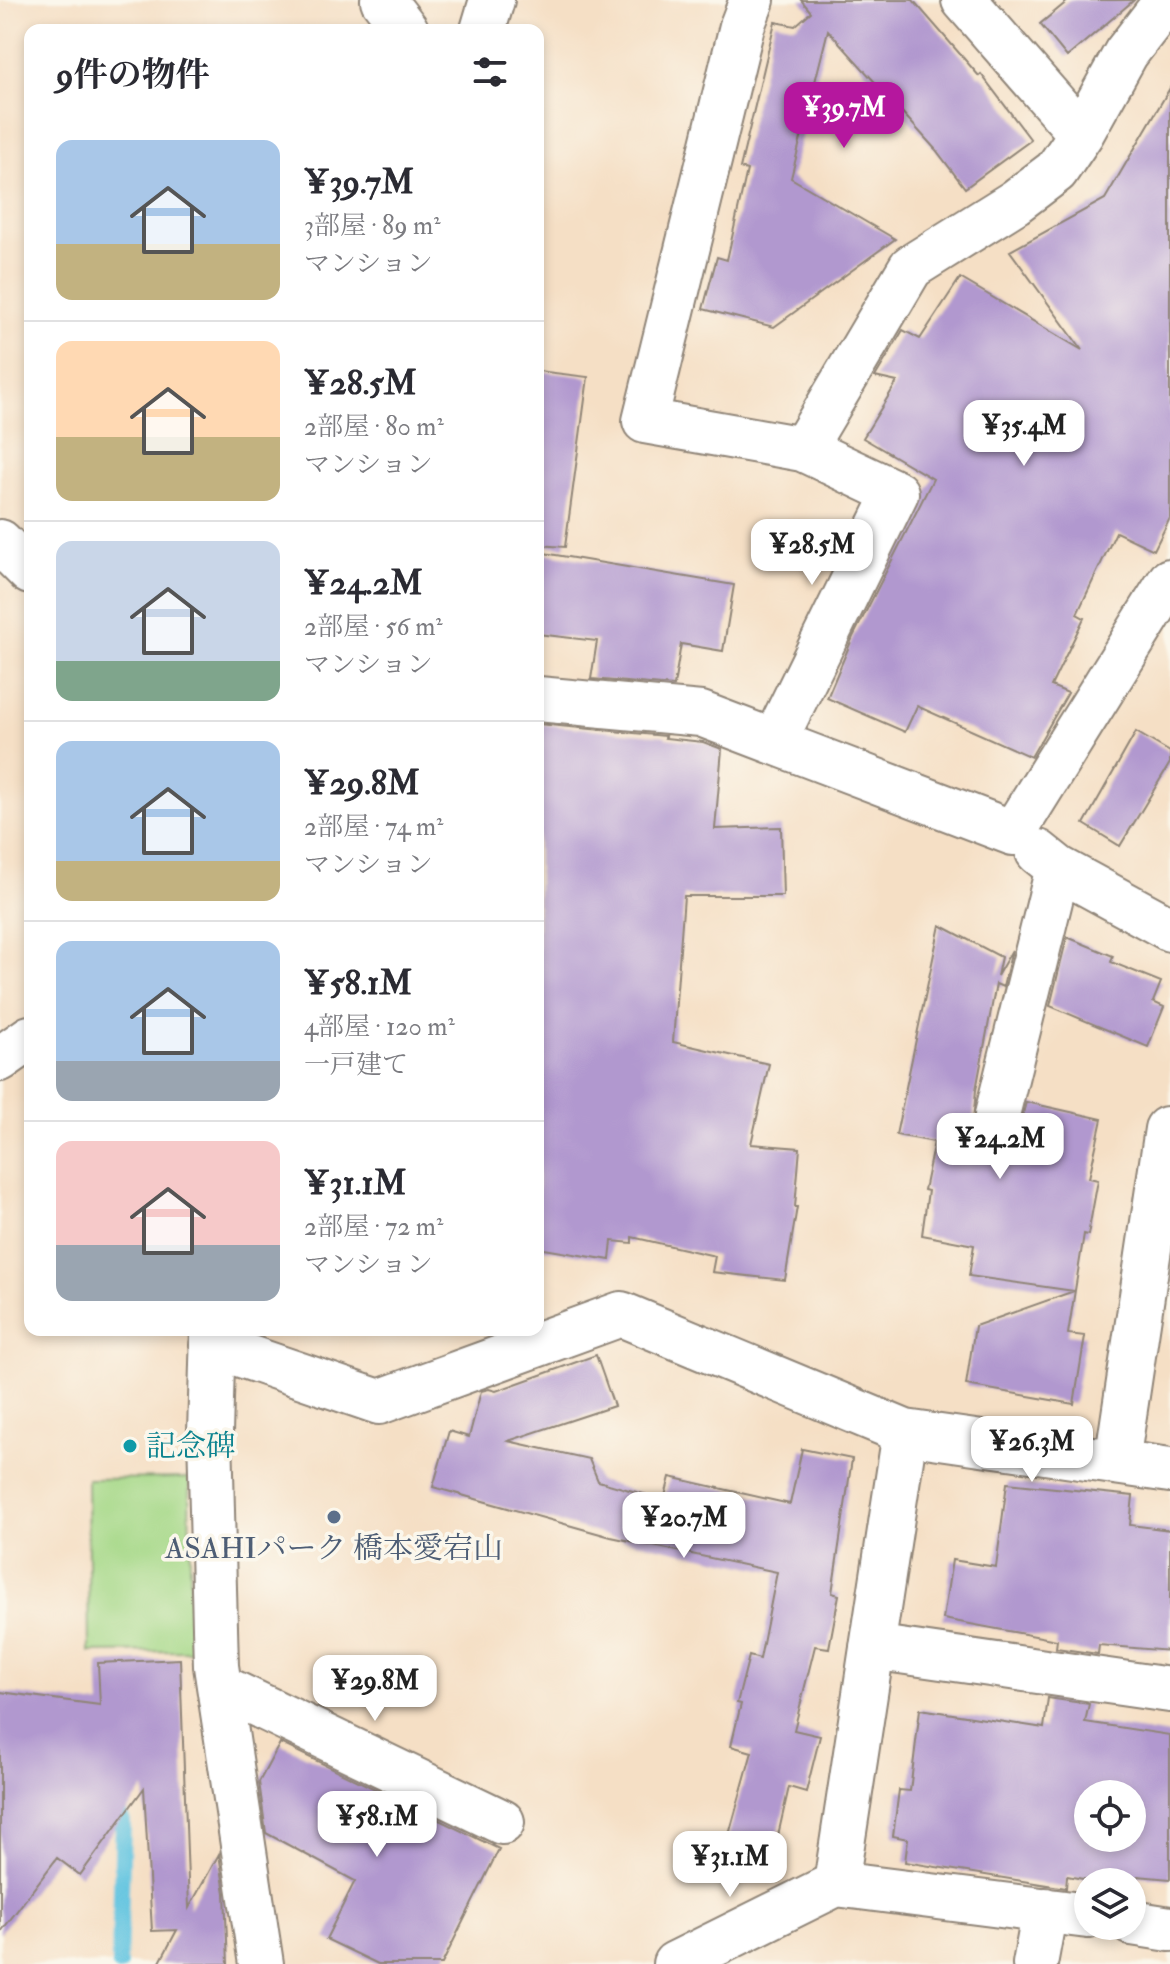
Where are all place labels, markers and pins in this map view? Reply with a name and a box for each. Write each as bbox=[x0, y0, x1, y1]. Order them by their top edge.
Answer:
pin: ¥39.7M bbox=[779, 82, 909, 150]
pin: ¥35.4M bbox=[959, 400, 1089, 468]
pin: ¥28.5M bbox=[747, 519, 877, 587]
pin: ¥24.2M bbox=[935, 1113, 1065, 1181]
pin: ¥26.3M bbox=[967, 1416, 1097, 1484]
place label: 記念碑 bbox=[146, 1428, 236, 1465]
marker: 記念碑 bbox=[121, 1437, 139, 1455]
pin: ¥20.7M bbox=[619, 1492, 749, 1560]
marker: ASAHIパーク 橋本愛宕山 bbox=[325, 1508, 343, 1526]
place label: ASAHIパーク 橋本愛宕山 bbox=[164, 1530, 503, 1567]
pin: ¥29.8M bbox=[310, 1655, 440, 1723]
pin: ¥58.1M bbox=[312, 1791, 442, 1859]
pin: ¥31.1M bbox=[665, 1831, 795, 1899]

